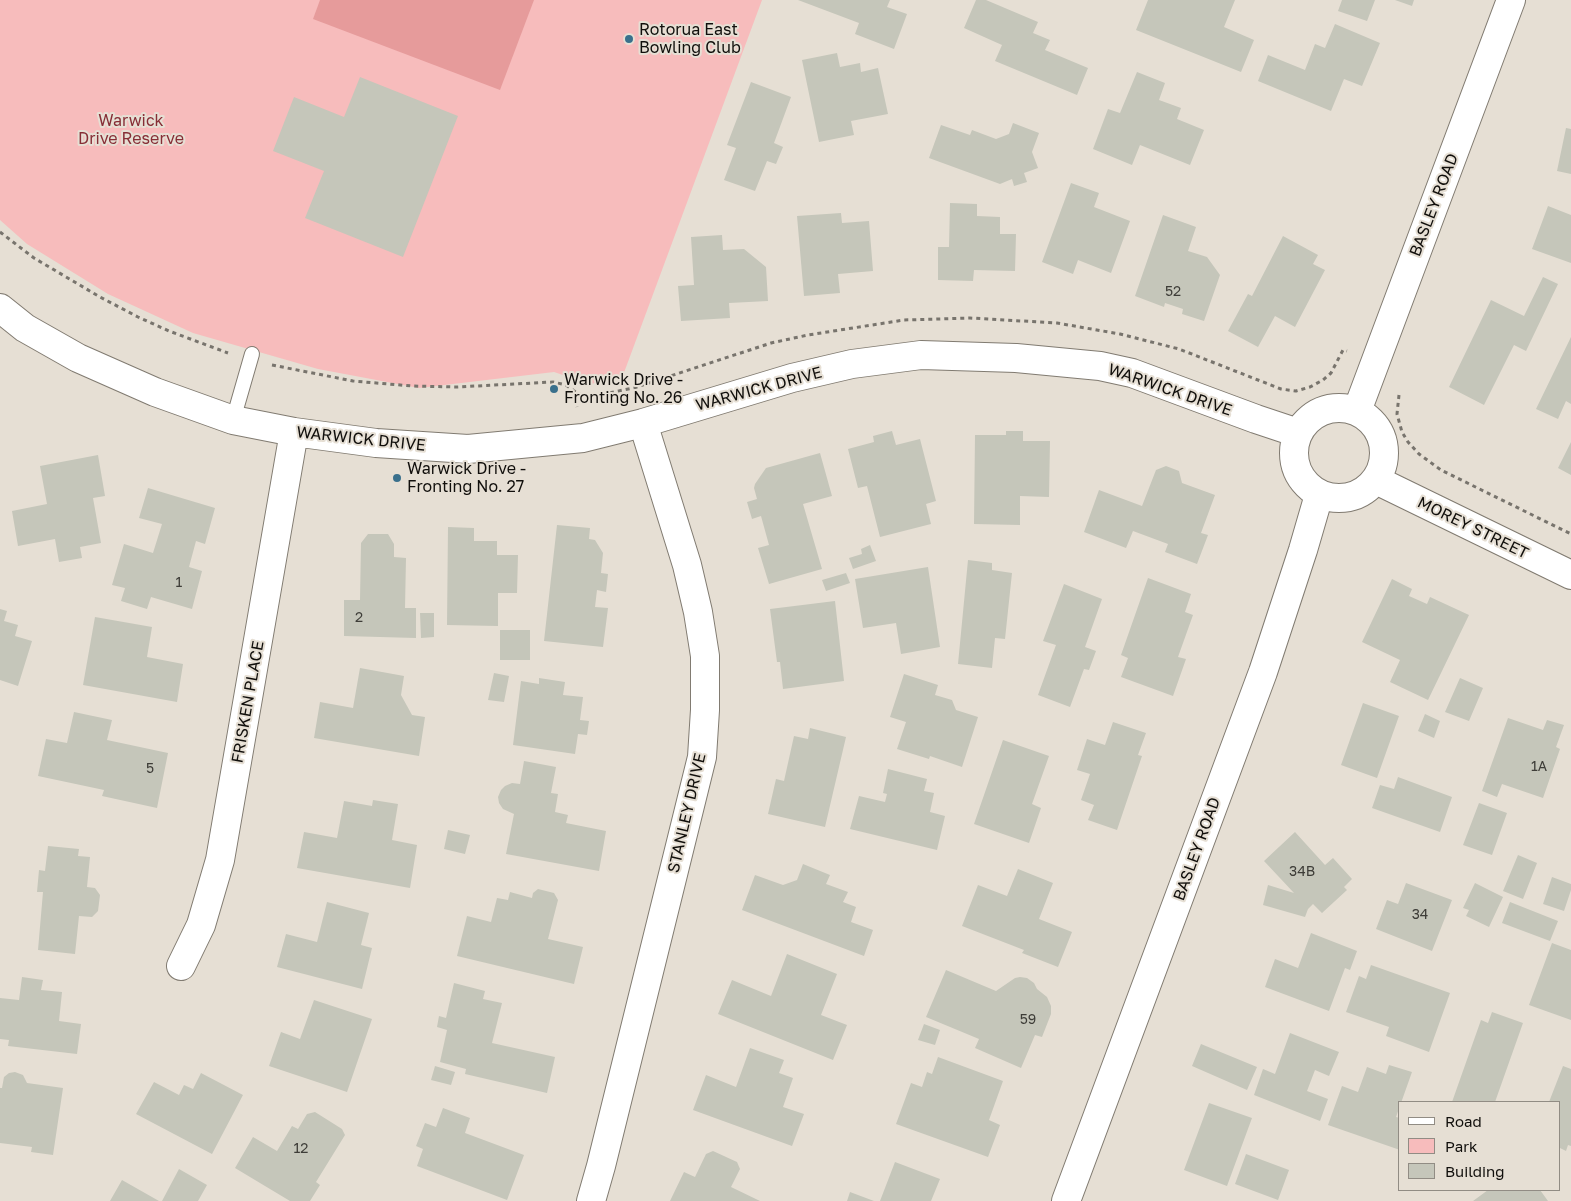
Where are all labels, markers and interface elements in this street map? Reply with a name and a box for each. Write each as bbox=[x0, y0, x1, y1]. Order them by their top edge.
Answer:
place label: Rotorua East Bowling Club bbox=[639, 20, 741, 58]
marker: Rotorua East Bowling Club bbox=[623, 33, 635, 45]
park label: Warwick Drive Reserve bbox=[78, 111, 184, 149]
street label: BASLEY ROAD bbox=[1406, 151, 1462, 259]
house number: 52 bbox=[1165, 284, 1181, 300]
street label: WARWICK DRIVE bbox=[1105, 360, 1235, 420]
street label: WARWICK DRIVE bbox=[694, 363, 824, 415]
place label: Warwick Drive - Fronting No. 26 bbox=[564, 370, 683, 408]
marker: Warwick Drive - Fronting No. 26 bbox=[548, 383, 560, 395]
street label: WARWICK DRIVE bbox=[295, 423, 427, 455]
place label: Warwick Drive - Fronting No. 27 bbox=[407, 459, 526, 497]
marker: Warwick Drive - Fronting No. 27 bbox=[391, 472, 403, 484]
street label: MOREY STREET bbox=[1414, 493, 1532, 563]
house number: 1 bbox=[176, 575, 182, 591]
house number: 2 bbox=[355, 610, 363, 626]
street label: FRISKEN PLACE bbox=[228, 639, 268, 765]
street label: STANLEY DRIVE bbox=[664, 751, 710, 875]
house number: 1A bbox=[1531, 759, 1547, 775]
house number: 5 bbox=[146, 761, 154, 777]
street label: BASLEY ROAD bbox=[1169, 795, 1225, 903]
house number: 34B bbox=[1289, 864, 1315, 880]
house number: 34 bbox=[1412, 907, 1428, 923]
house number: 59 bbox=[1020, 1012, 1036, 1028]
legend bbox=[1398, 1101, 1561, 1191]
text: Road bbox=[1445, 1112, 1482, 1130]
text: Park bbox=[1445, 1137, 1477, 1155]
house number: 12 bbox=[294, 1141, 308, 1157]
text: Building bbox=[1445, 1162, 1505, 1180]

